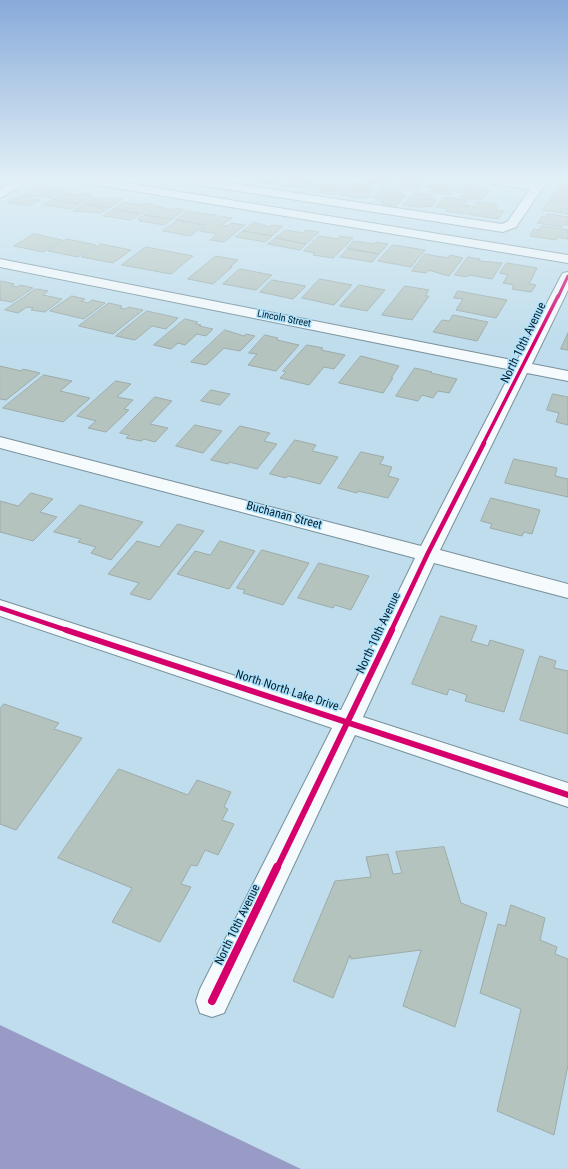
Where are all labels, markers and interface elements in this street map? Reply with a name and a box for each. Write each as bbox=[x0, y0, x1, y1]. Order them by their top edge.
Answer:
street label: North 10th Avenue bbox=[498, 300, 550, 386]
street label: Lincoln Street bbox=[256, 308, 312, 330]
street label: Buchanan Street bbox=[245, 499, 323, 533]
street label: North 10th Avenue bbox=[354, 590, 404, 676]
street label: North North Lake Drive bbox=[233, 667, 341, 715]
street label: North 10th Avenue bbox=[212, 882, 264, 968]

